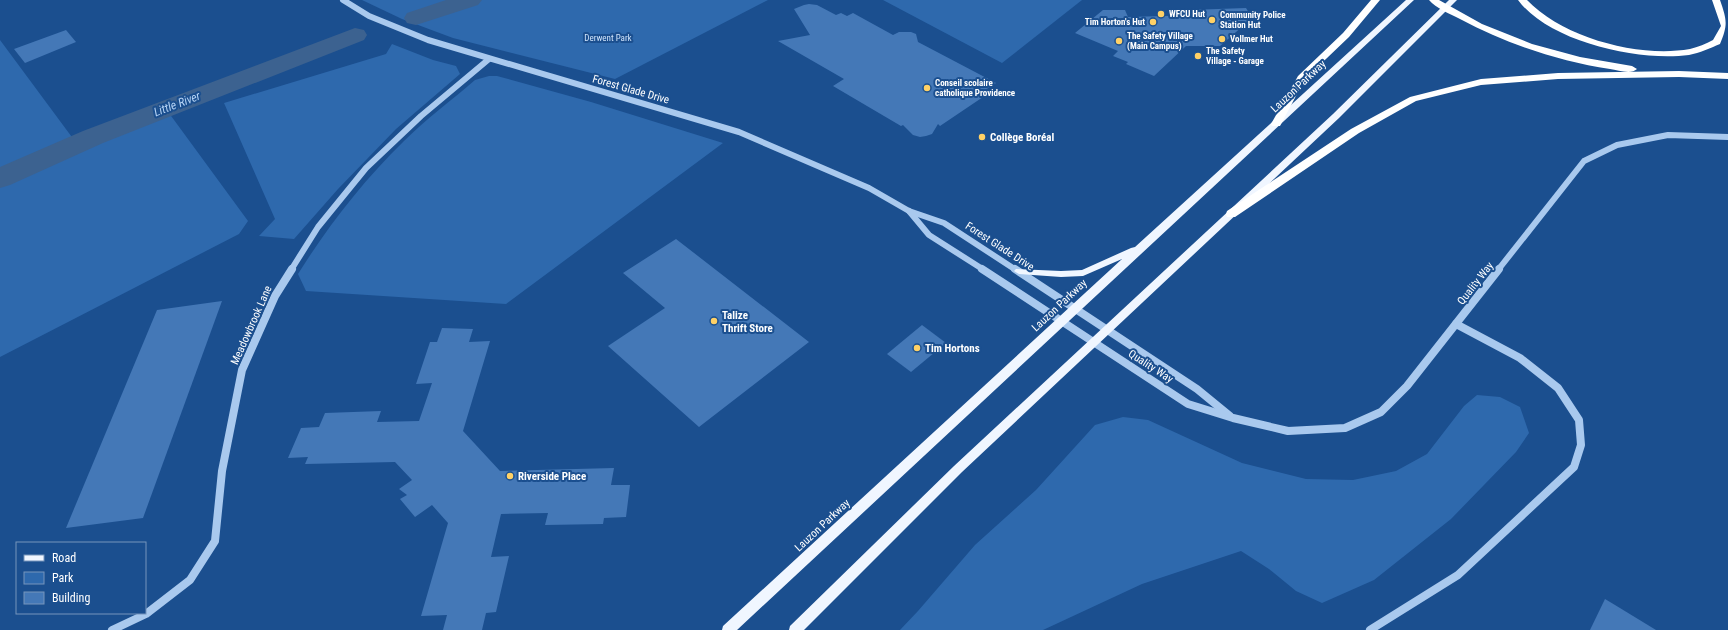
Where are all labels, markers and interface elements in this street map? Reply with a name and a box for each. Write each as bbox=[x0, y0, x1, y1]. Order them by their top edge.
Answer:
marker: WFCU Hut bbox=[1156, 9, 1166, 19]
place label: WFCU Hut bbox=[1169, 9, 1205, 19]
place label: Community Police Station Hut bbox=[1220, 10, 1286, 30]
marker: Community Police Station Hut bbox=[1207, 15, 1217, 25]
place label: Tim Horton's Hut bbox=[1085, 17, 1145, 27]
marker: Tim Horton's Hut bbox=[1148, 17, 1158, 27]
place label: The Safety Village (Main Campus) bbox=[1127, 31, 1194, 52]
park label: Derwent Park bbox=[584, 33, 632, 43]
marker: Vollmer Hut bbox=[1217, 34, 1227, 44]
place label: Vollmer Hut bbox=[1230, 34, 1273, 44]
marker: The Safety Village (Main Campus) bbox=[1114, 36, 1124, 46]
place label: The Safety Village - Garage bbox=[1206, 46, 1265, 66]
marker: The Safety Village - Garage bbox=[1193, 51, 1203, 61]
street label: Lauzon Parkway bbox=[1268, 57, 1329, 115]
street label: Forest Glade Drive bbox=[591, 72, 671, 107]
place label: Conseil scolaire catholique Providence bbox=[935, 78, 1016, 98]
marker: Conseil scolaire catholique Providence bbox=[922, 83, 932, 93]
water label: Little River bbox=[152, 89, 203, 119]
place label: Collège Boréal bbox=[990, 131, 1055, 144]
marker: Collège Boréal bbox=[977, 132, 987, 142]
street label: Forest Glade Drive bbox=[963, 219, 1037, 273]
street label: Quality Way bbox=[1455, 259, 1496, 307]
street label: Lauzon Parkway bbox=[1029, 276, 1090, 334]
street label: Meadowbrook Lane bbox=[228, 284, 275, 367]
place label: Talize Thrift Store bbox=[722, 309, 773, 335]
marker: Talize Thrift Store bbox=[709, 316, 719, 326]
place label: Tim Hortons bbox=[925, 342, 980, 355]
marker: Tim Hortons bbox=[912, 343, 922, 353]
street label: Quality Way bbox=[1126, 347, 1176, 386]
place label: Riverside Place bbox=[518, 470, 586, 483]
marker: Riverside Place bbox=[505, 471, 515, 481]
street label: Lauzon Parkway bbox=[792, 496, 853, 554]
legend bbox=[16, 542, 146, 614]
text: Road bbox=[52, 551, 76, 565]
text: Park bbox=[52, 571, 74, 585]
text: Building bbox=[52, 591, 90, 605]

